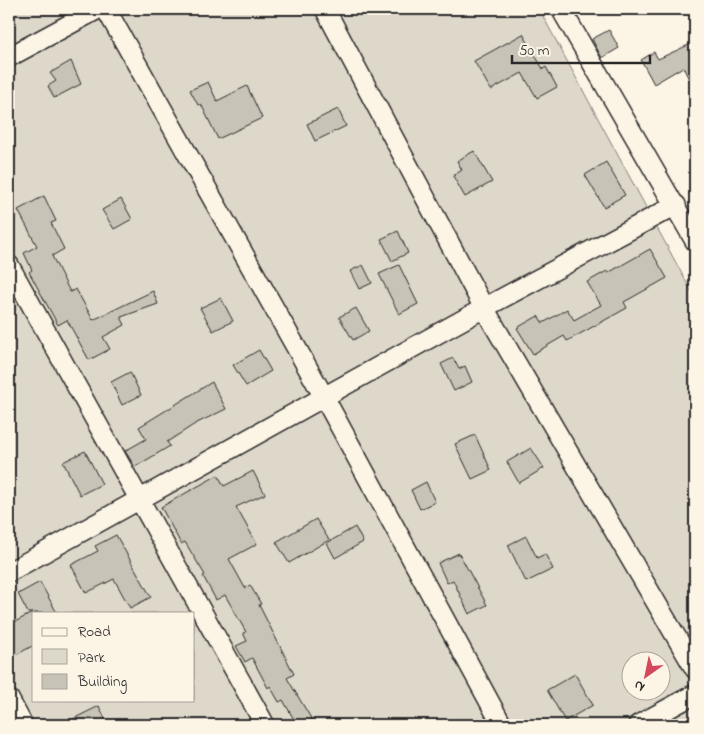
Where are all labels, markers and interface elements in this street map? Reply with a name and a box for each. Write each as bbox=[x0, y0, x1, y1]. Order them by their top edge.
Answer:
scale bar bbox=[512, 32, 649, 64]
text: 50 m bbox=[519, 40, 550, 62]
legend bbox=[32, 612, 195, 702]
text: Road bbox=[78, 621, 111, 643]
text: Park bbox=[78, 647, 106, 669]
north arrow bbox=[622, 652, 672, 702]
text: Building bbox=[77, 671, 127, 694]
text: N bbox=[630, 674, 649, 697]

